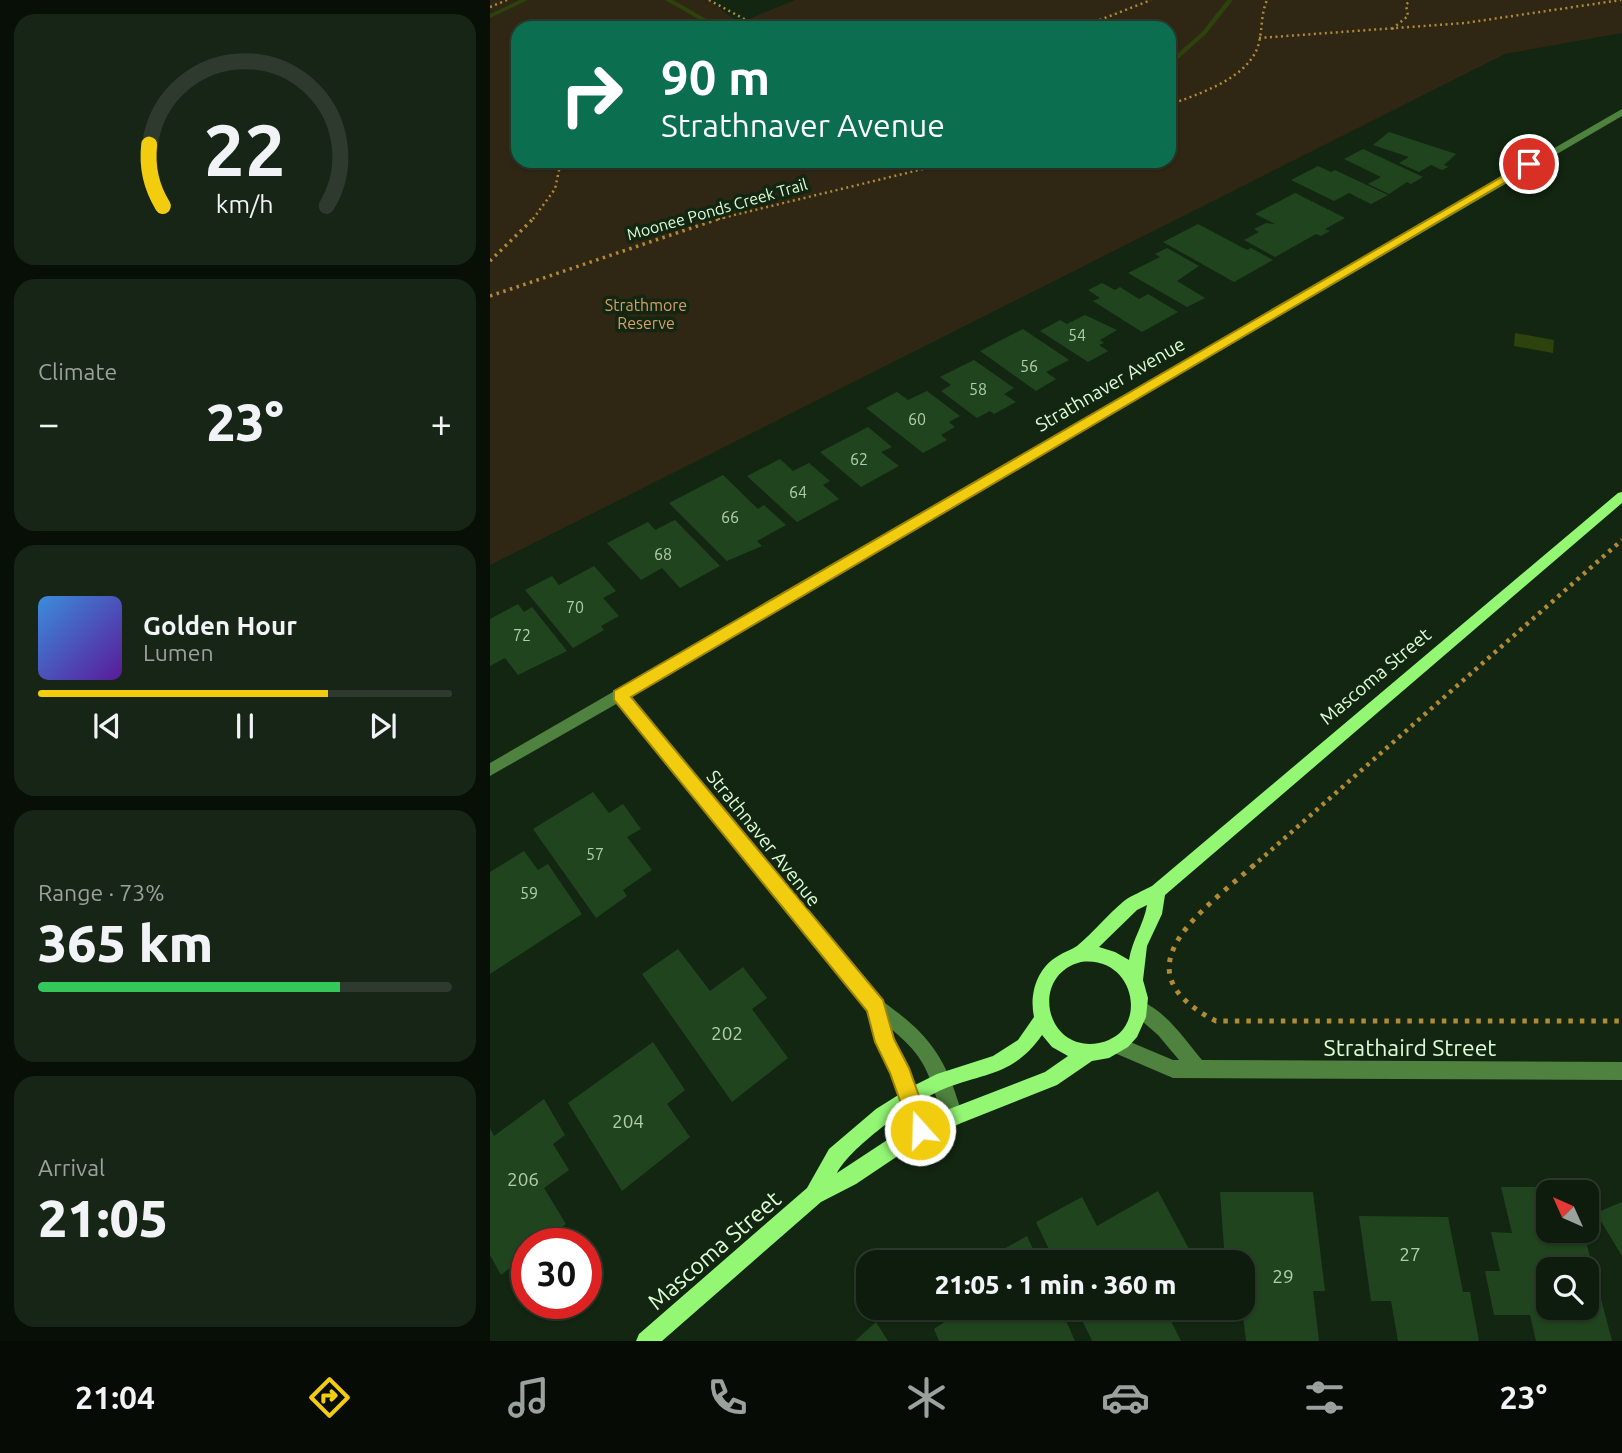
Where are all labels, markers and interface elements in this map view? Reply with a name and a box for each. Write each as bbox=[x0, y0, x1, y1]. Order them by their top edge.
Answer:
icon: right bbox=[546, 49, 637, 140]
text: 90 m bbox=[661, 49, 770, 104]
text: Strathnaver Avenue bbox=[661, 107, 945, 143]
text: 22 bbox=[204, 108, 286, 190]
pin bbox=[1499, 134, 1559, 194]
icon: arrive bbox=[1510, 145, 1548, 183]
street label: Moonee Ponds Creek Trail bbox=[625, 175, 809, 243]
text: km/h bbox=[216, 190, 274, 218]
park label: Strathmore Reserve bbox=[605, 296, 687, 332]
house number: 54 bbox=[1068, 326, 1086, 344]
street label: Strathnaver Avenue bbox=[1032, 332, 1188, 436]
house number: 56 bbox=[1020, 357, 1038, 375]
text: Climate bbox=[38, 359, 117, 384]
house number: 58 bbox=[969, 380, 987, 398]
text: 23° bbox=[206, 393, 284, 451]
text: − bbox=[38, 402, 59, 444]
text: + bbox=[431, 402, 452, 444]
house number: 60 bbox=[908, 410, 926, 428]
house number: 62 bbox=[850, 450, 868, 468]
house number: 64 bbox=[789, 483, 807, 501]
house number: 66 bbox=[721, 508, 739, 526]
house number: 68 bbox=[654, 545, 672, 563]
house number: 70 bbox=[566, 598, 584, 616]
text: Golden Hour bbox=[143, 611, 297, 640]
street label: Mascoma Street bbox=[1315, 623, 1435, 729]
house number: 72 bbox=[513, 626, 531, 644]
text: Lumen bbox=[143, 640, 214, 665]
icon: previous bbox=[88, 707, 126, 745]
icon: pause bbox=[226, 707, 264, 745]
icon: next bbox=[364, 707, 402, 745]
street label: Strathnaver Avenue bbox=[702, 766, 826, 910]
house number: 57 bbox=[586, 845, 604, 863]
text: Range · 73% bbox=[38, 880, 165, 905]
house number: 59 bbox=[520, 884, 538, 902]
text: 365 km bbox=[38, 914, 213, 972]
house number: 202 bbox=[711, 1022, 743, 1044]
street label: Strathaird Street bbox=[1324, 1035, 1496, 1060]
position arrow bbox=[883, 1093, 957, 1167]
house number: 204 bbox=[612, 1110, 644, 1132]
text: Arrival bbox=[38, 1155, 105, 1180]
house number: 206 bbox=[507, 1168, 539, 1190]
north arrow bbox=[1536, 1180, 1600, 1242]
map controls bbox=[1536, 1180, 1599, 1320]
street label: Mascoma Street bbox=[643, 1186, 785, 1314]
text: 21:05 bbox=[38, 1189, 168, 1247]
speed limit sign: 30 bbox=[511, 1228, 602, 1319]
house number: 27 bbox=[1399, 1243, 1421, 1265]
button: search bbox=[1536, 1257, 1599, 1320]
house number: 29 bbox=[1272, 1265, 1294, 1287]
text: 21:05 · 1 min · 360 m bbox=[935, 1270, 1176, 1299]
icon: directions bbox=[305, 1373, 354, 1422]
icon: music bbox=[504, 1373, 553, 1422]
icon: phone bbox=[703, 1373, 752, 1422]
icon: climate bbox=[902, 1373, 951, 1422]
icon: car bbox=[1101, 1373, 1150, 1422]
icon: filters bbox=[1300, 1373, 1349, 1422]
text: 21:04 bbox=[75, 1379, 155, 1415]
text: 23° bbox=[1500, 1379, 1547, 1415]

